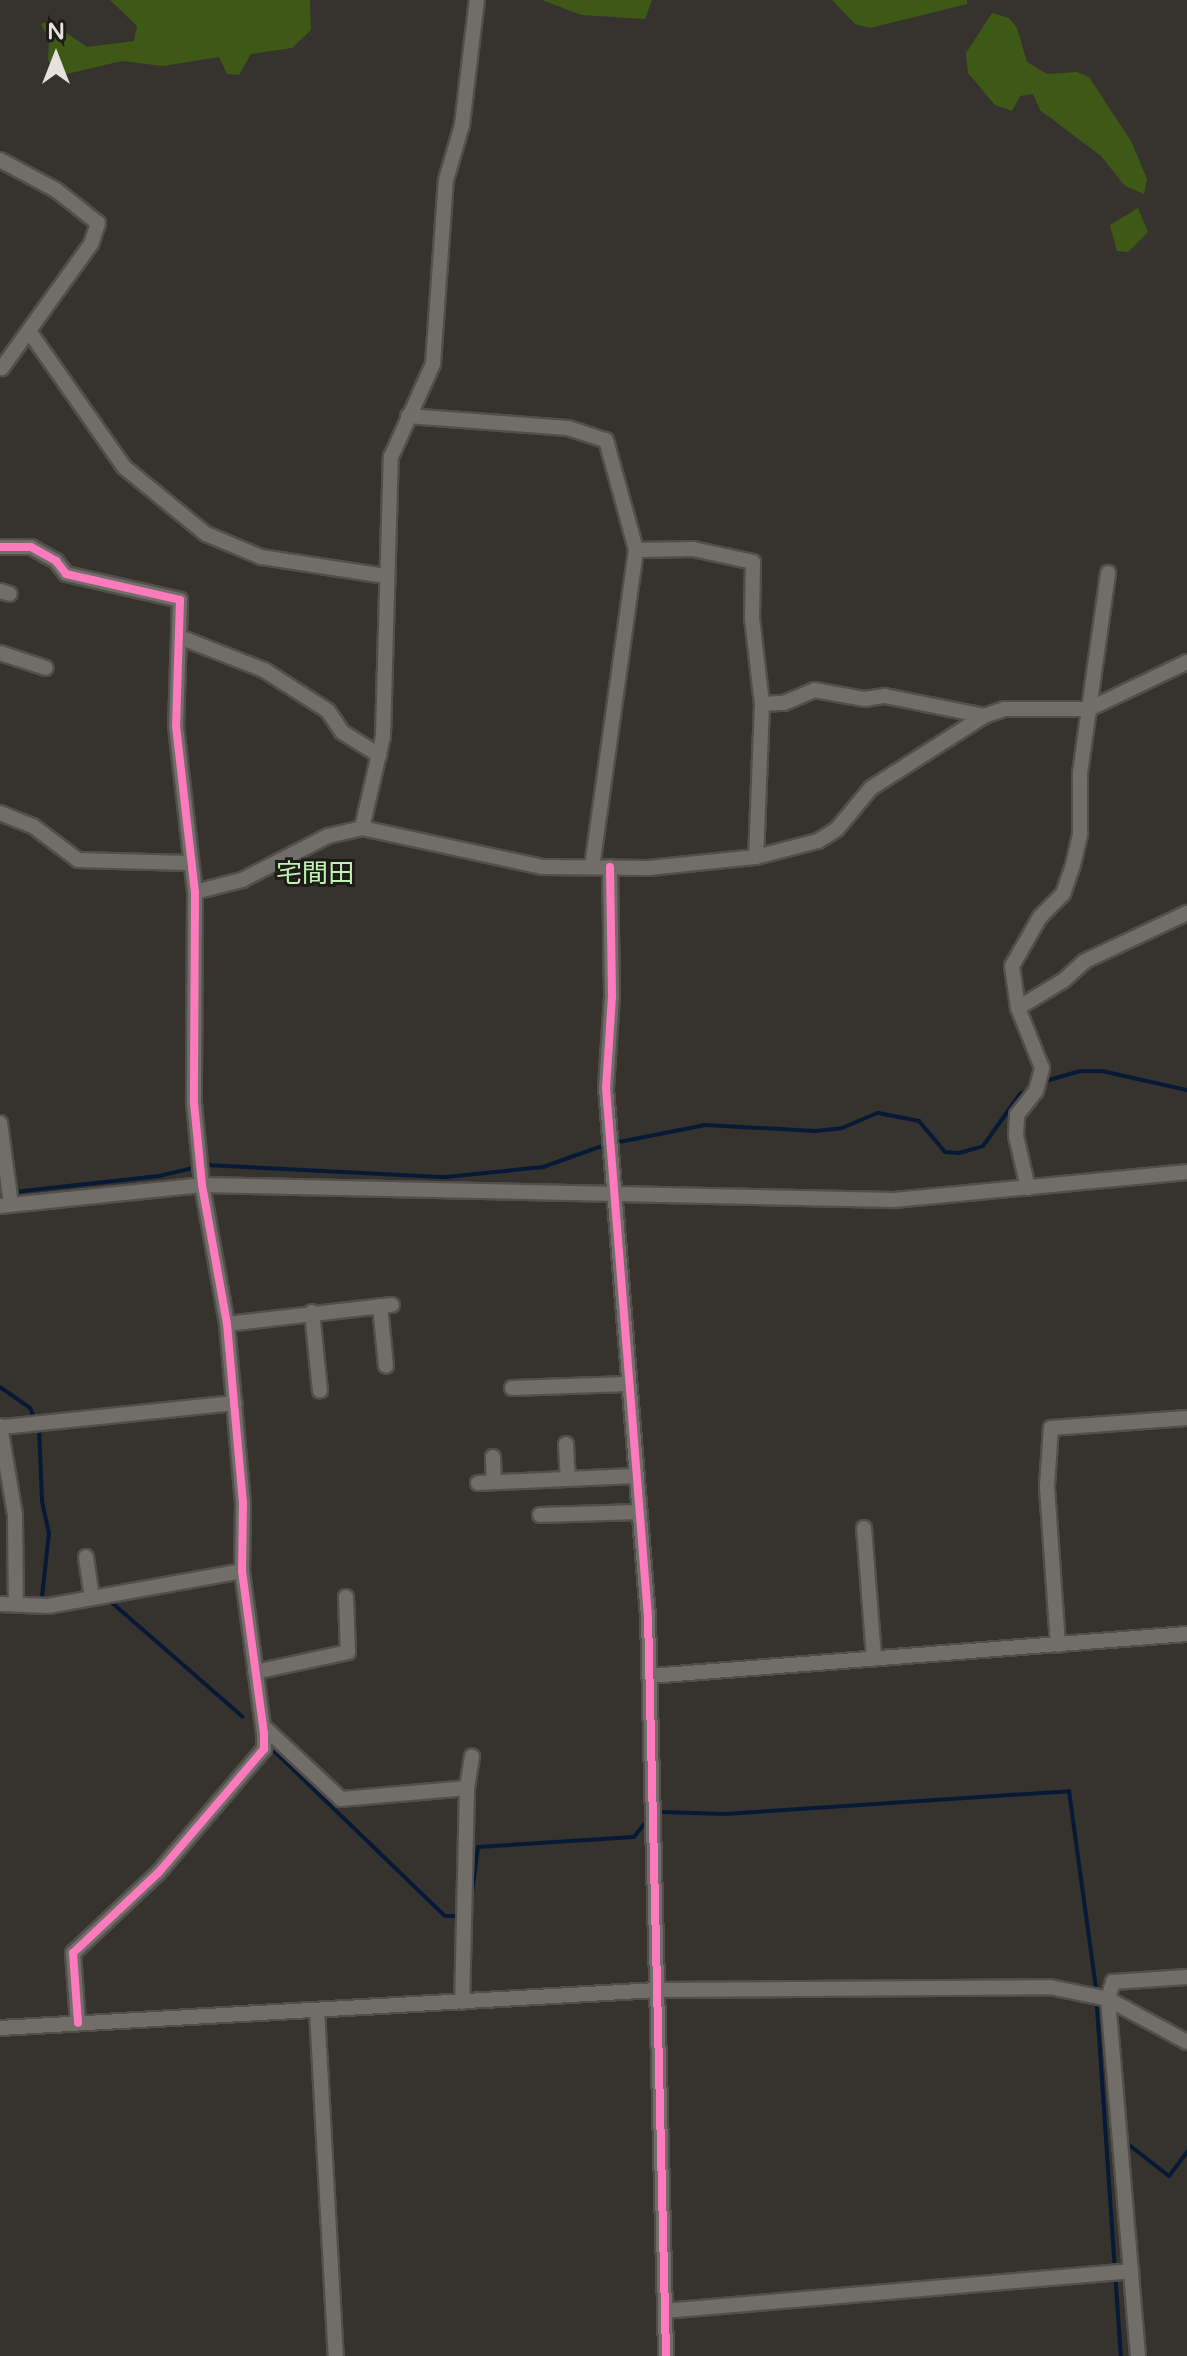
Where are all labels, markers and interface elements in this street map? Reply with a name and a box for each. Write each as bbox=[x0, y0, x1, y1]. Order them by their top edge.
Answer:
north arrow bbox=[16, 16, 96, 96]
text: N bbox=[47, 19, 65, 45]
district label: 宅間田 bbox=[276, 858, 354, 890]

